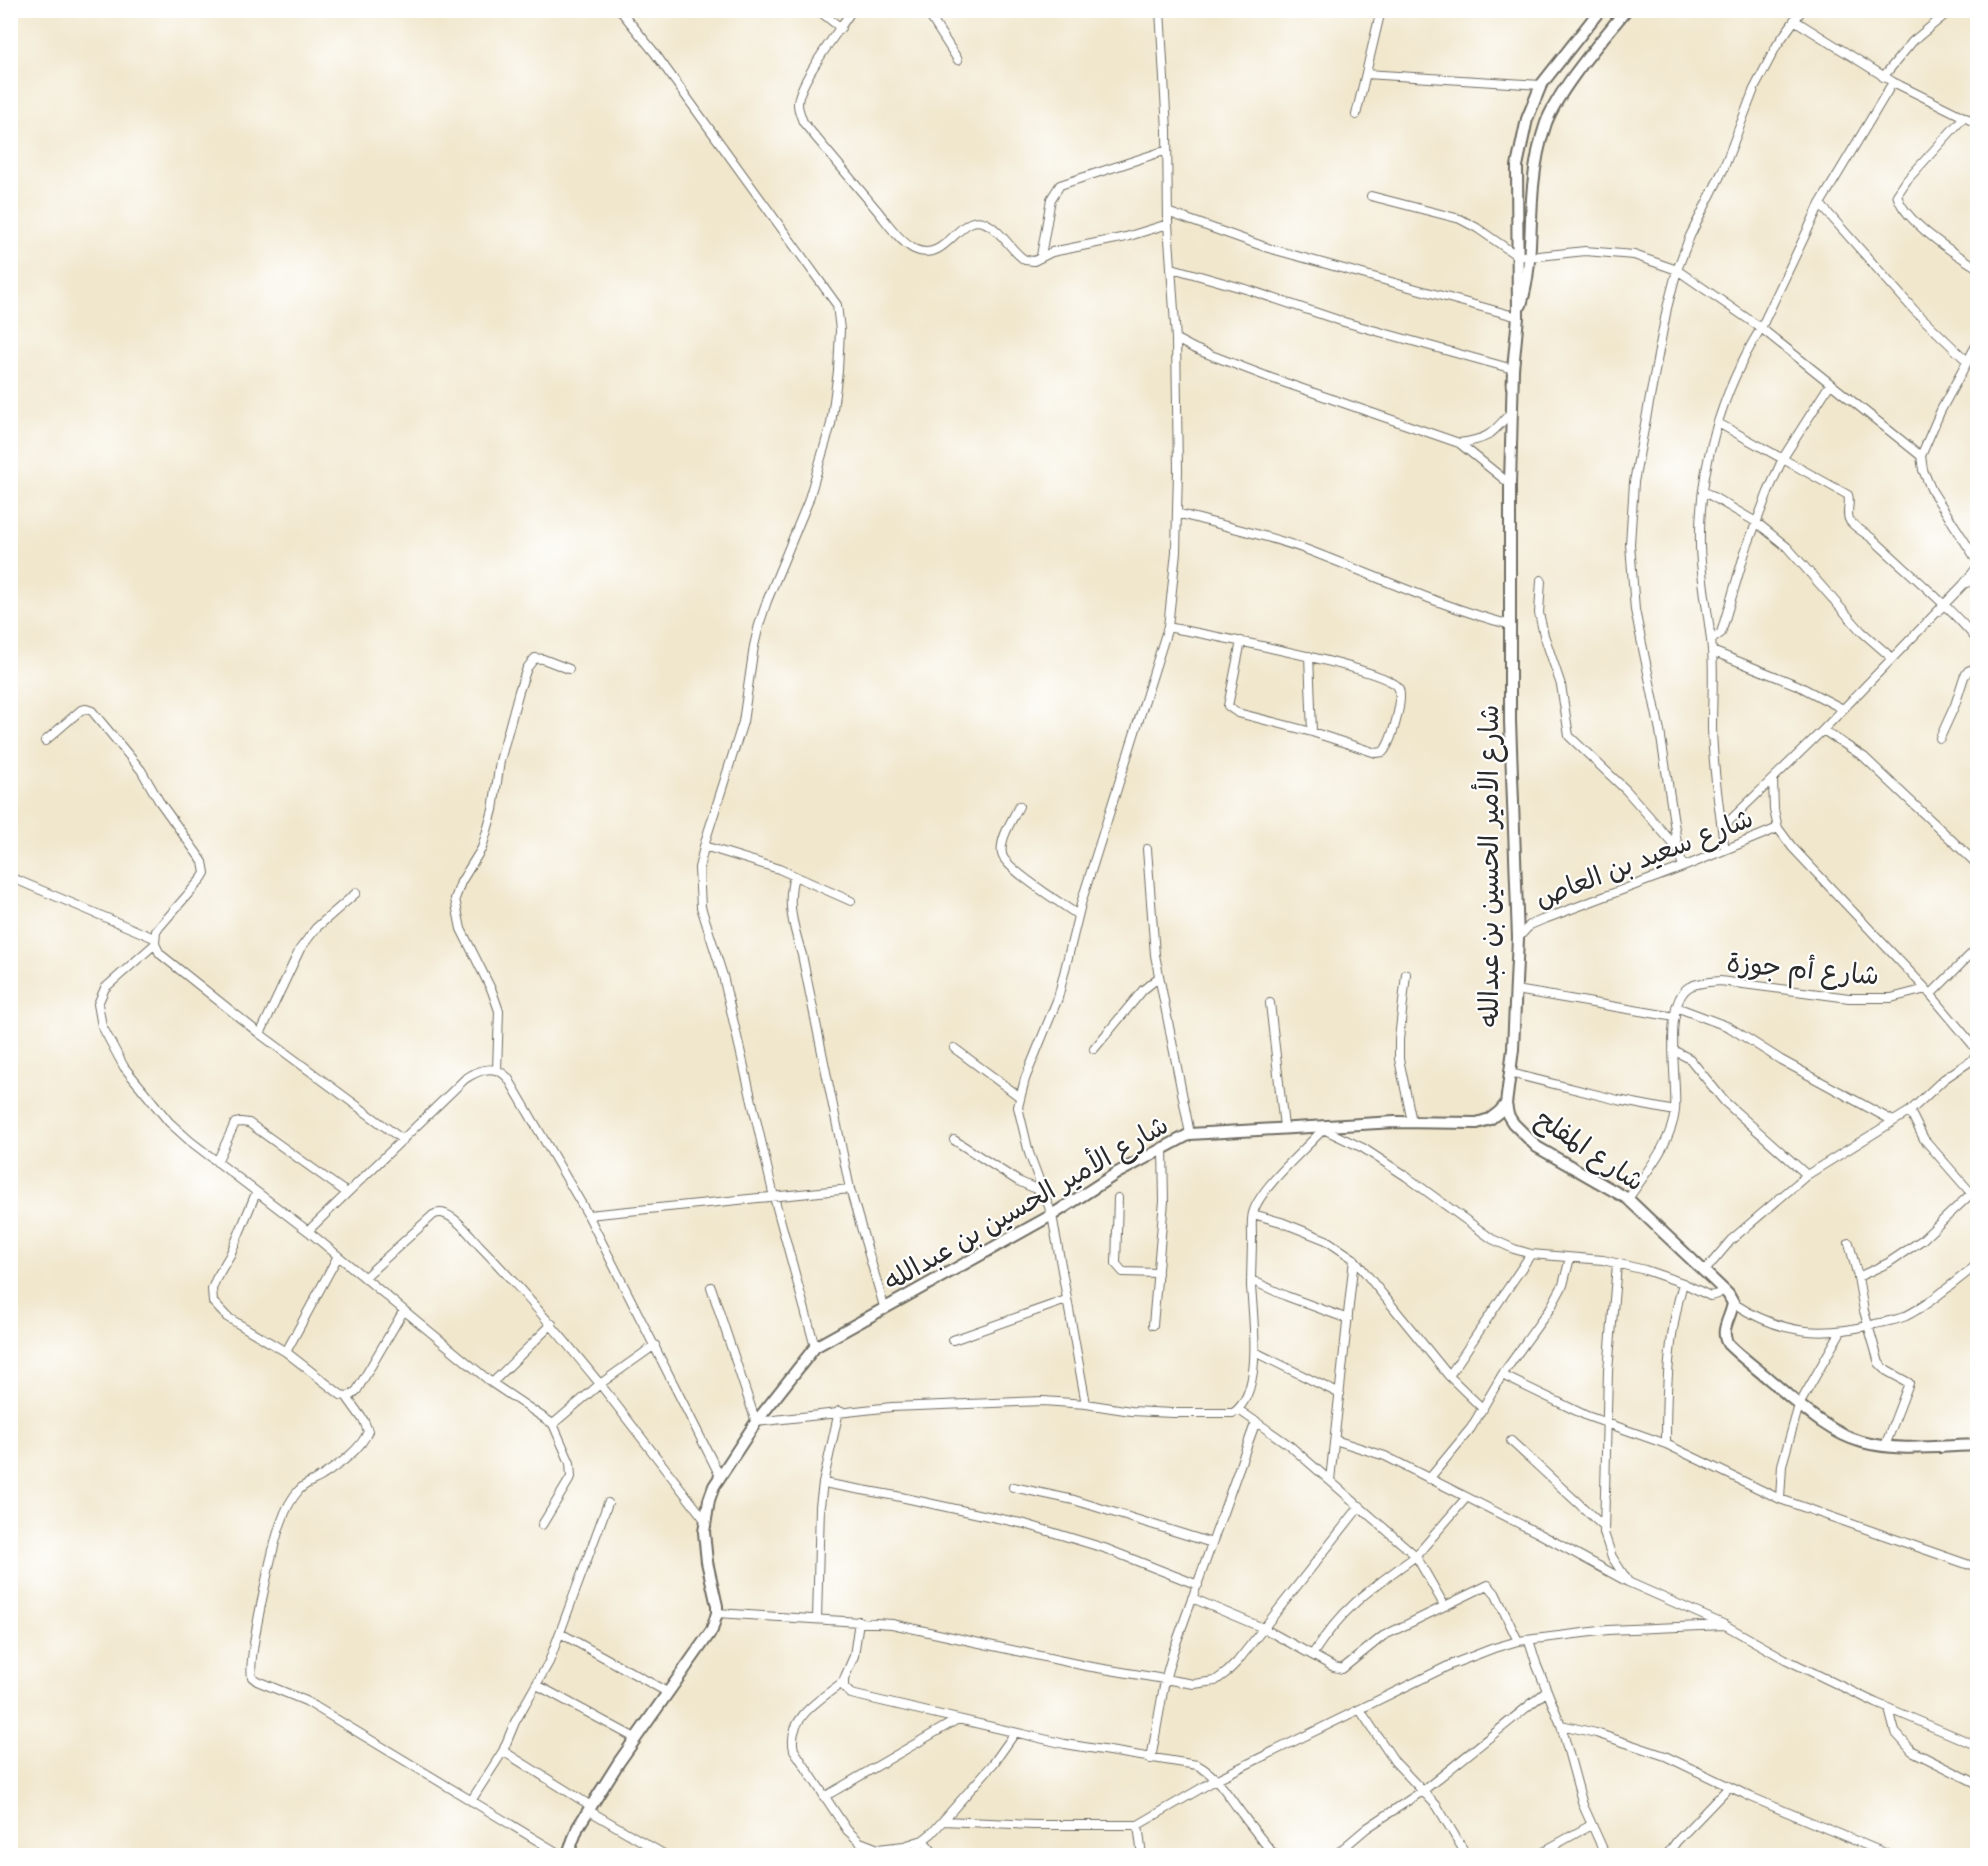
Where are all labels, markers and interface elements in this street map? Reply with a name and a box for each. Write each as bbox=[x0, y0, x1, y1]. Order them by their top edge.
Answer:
street label: شارع الأمير الحسين بن عبدالله bbox=[1471, 705, 1511, 1027]
street label: شارع سعيد بن العاص bbox=[1530, 801, 1760, 920]
street label: شارع أم جوزة bbox=[1725, 945, 1881, 998]
street label: شارع المفلح bbox=[1526, 1101, 1651, 1203]
street label: شارع الأمير الحسين بن عبدالله bbox=[877, 1107, 1177, 1303]

